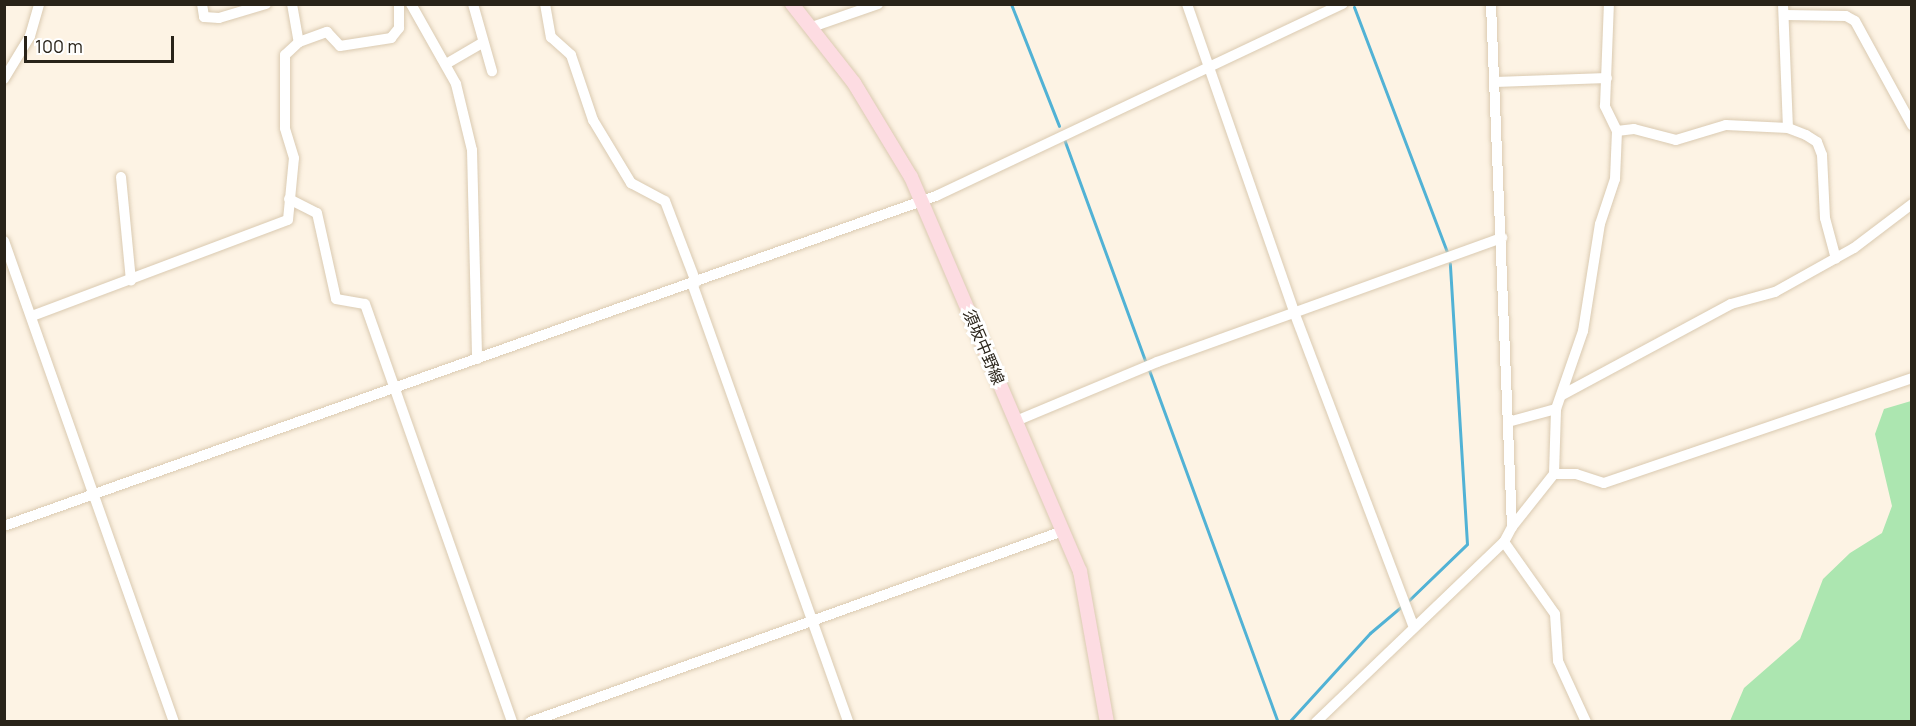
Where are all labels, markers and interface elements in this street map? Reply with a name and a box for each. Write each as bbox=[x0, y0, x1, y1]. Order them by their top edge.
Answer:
scale bar bbox=[27, 24, 177, 62]
text: 100 m bbox=[35, 34, 83, 58]
street label: 須坂中野線 bbox=[960, 306, 1008, 388]

